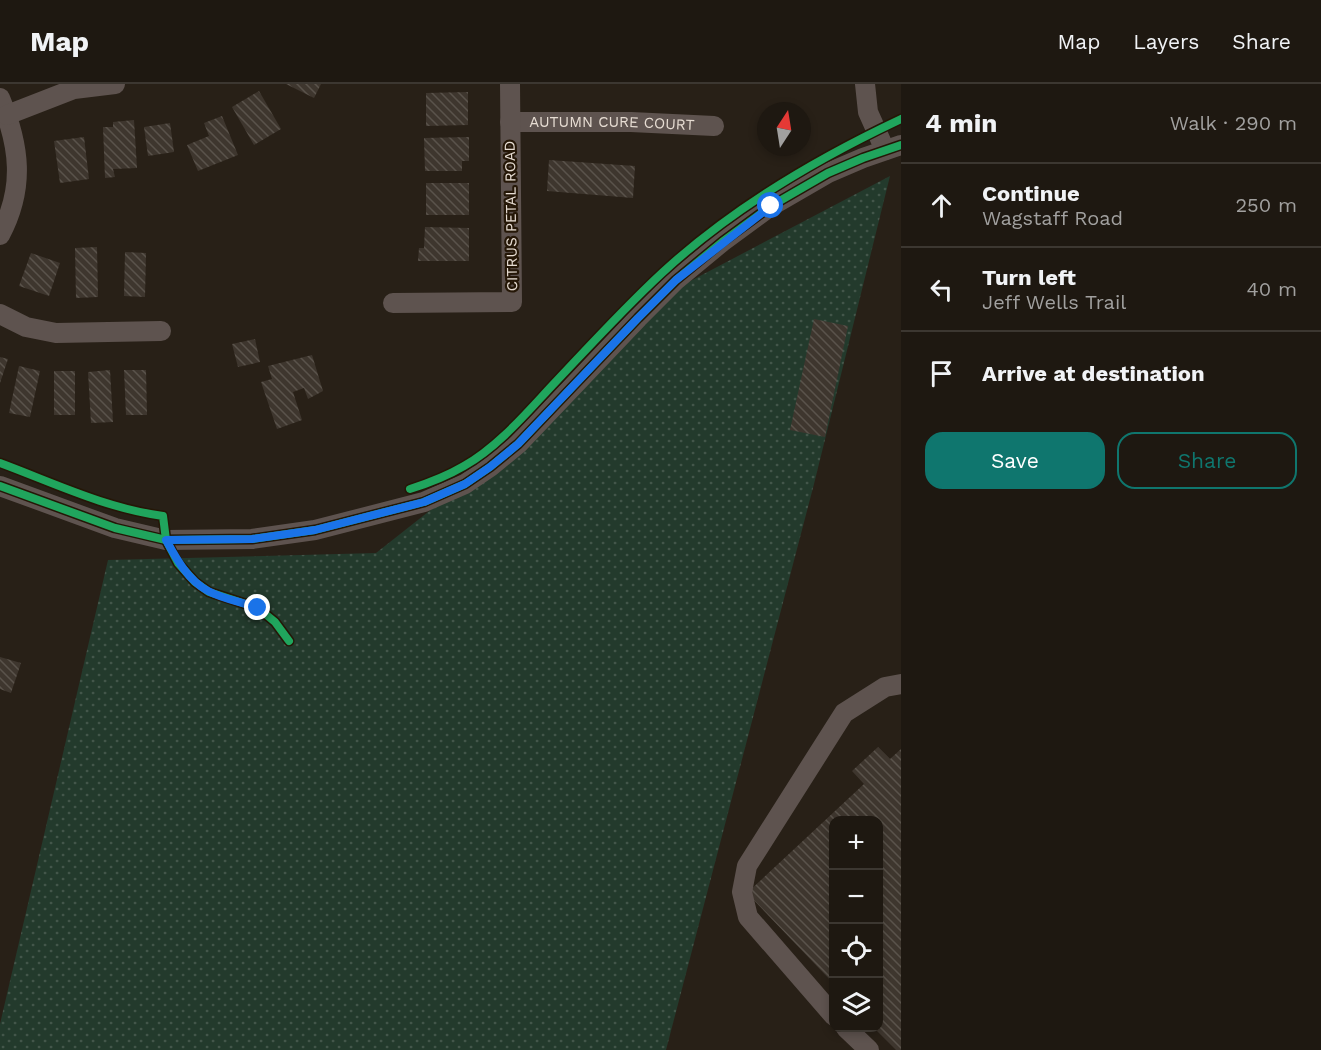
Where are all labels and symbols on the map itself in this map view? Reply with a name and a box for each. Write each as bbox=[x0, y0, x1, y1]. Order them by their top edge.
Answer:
north arrow bbox=[757, 102, 811, 156]
street label: AUTUMN CURE COURT bbox=[529, 113, 695, 134]
street label: CITRUS PETAL ROAD bbox=[501, 141, 521, 291]
route start bbox=[757, 192, 783, 218]
route end bbox=[244, 594, 270, 620]

